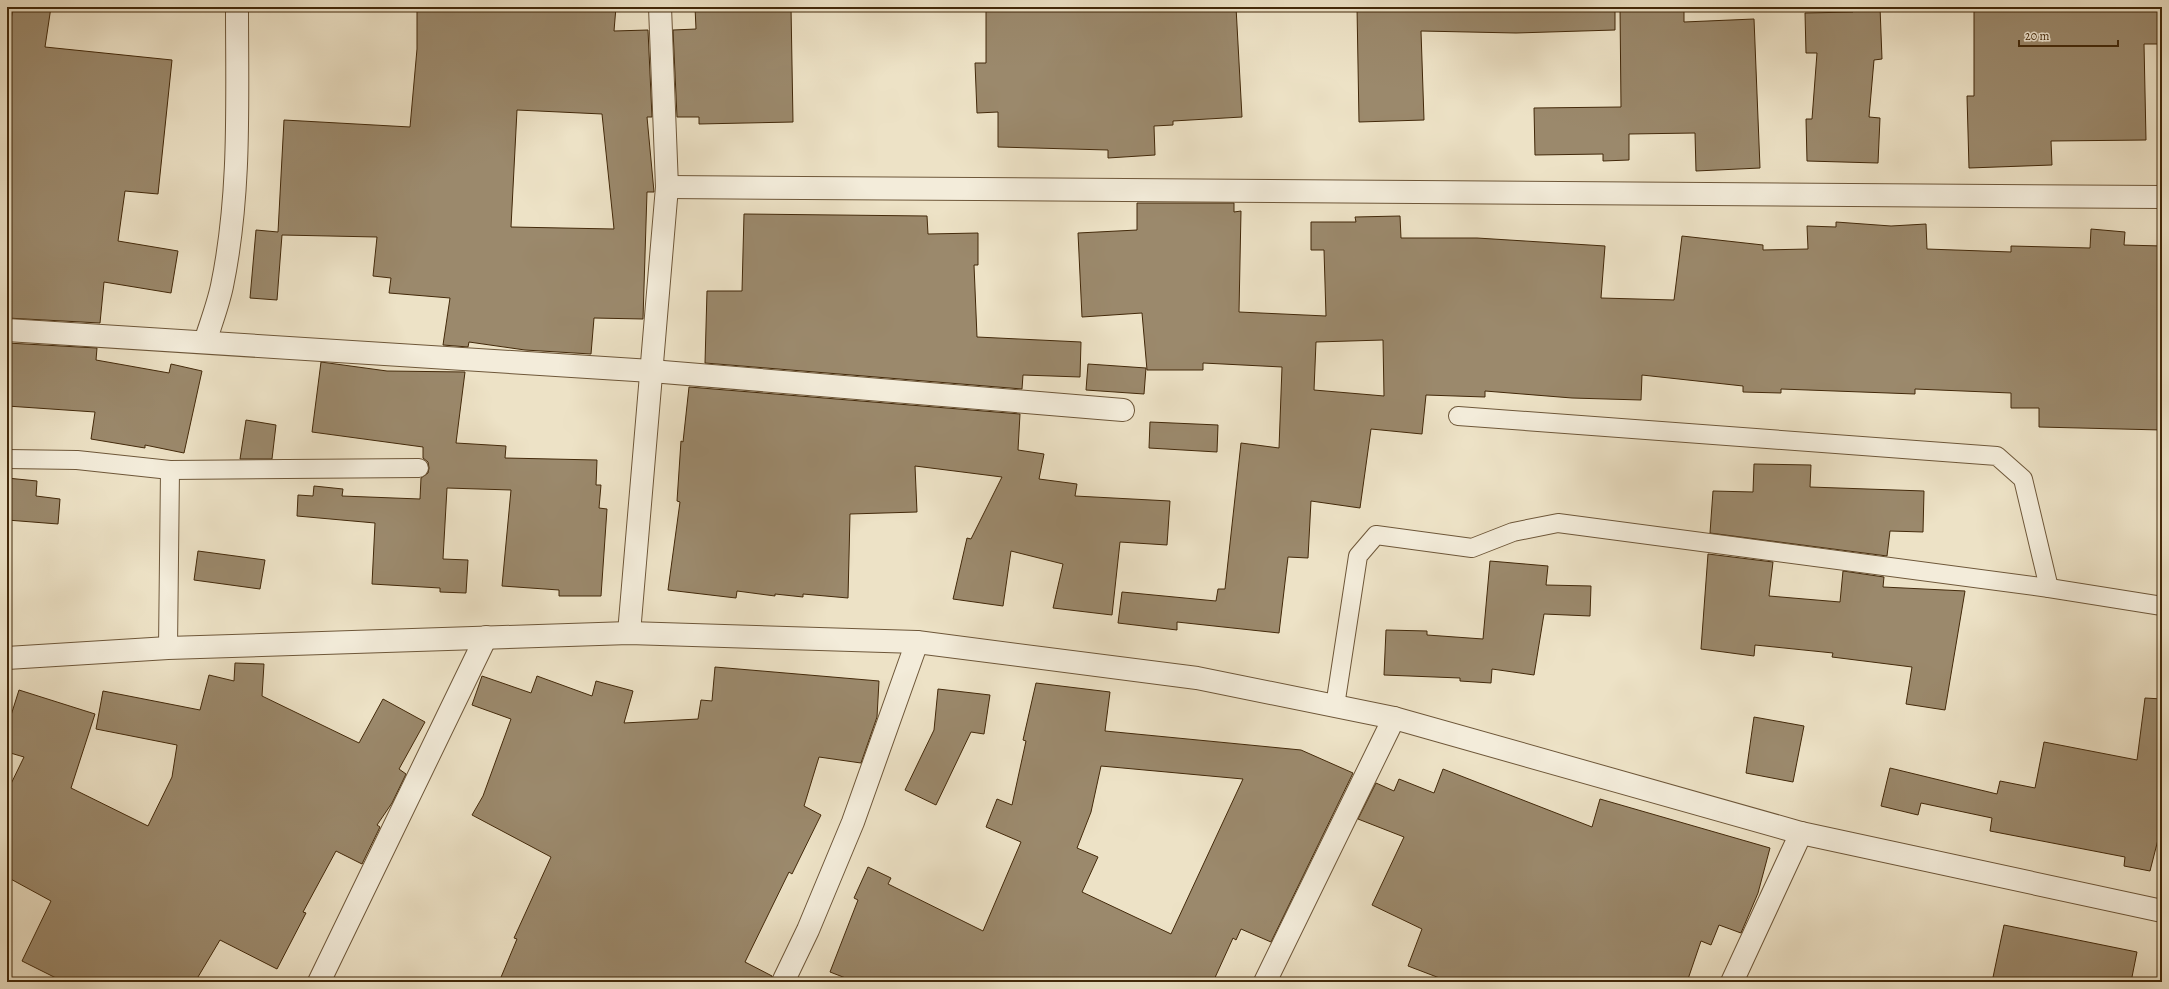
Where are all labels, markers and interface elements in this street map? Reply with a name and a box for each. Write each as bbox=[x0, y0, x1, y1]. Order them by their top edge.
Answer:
scale bar bbox=[2019, 22, 2118, 48]
text: 20 m bbox=[2025, 28, 2049, 44]

